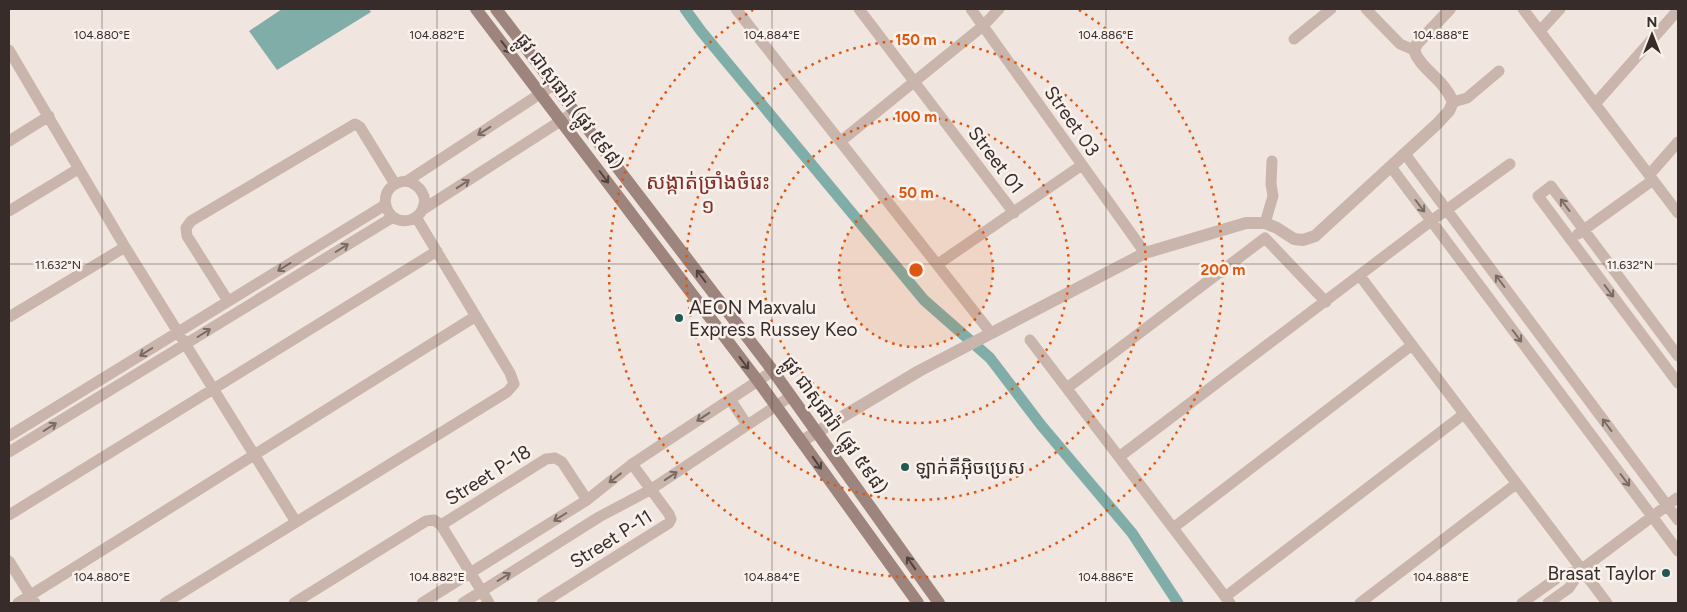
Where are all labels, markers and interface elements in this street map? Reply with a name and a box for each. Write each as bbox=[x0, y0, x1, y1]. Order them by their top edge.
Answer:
north arrow bbox=[1627, 10, 1677, 60]
text: N bbox=[1647, 14, 1657, 31]
text: 104.880°E bbox=[74, 28, 130, 42]
text: 104.882°E bbox=[409, 28, 465, 42]
street label: ផ្លូវ ជាសុផារ៉ា (ផ្លូវ ៥៩៨) bbox=[507, 28, 629, 177]
text: 104.884°E bbox=[744, 28, 800, 42]
text: 104.886°E bbox=[1078, 28, 1134, 42]
text: 104.888°E bbox=[1413, 28, 1469, 42]
text: 150 m bbox=[895, 31, 937, 49]
one-way arrow bbox=[501, 40, 511, 54]
street label: Street 03 bbox=[1040, 81, 1104, 161]
text: 100 m bbox=[895, 108, 937, 126]
street label: Street 01 bbox=[963, 122, 1029, 198]
one-way arrow bbox=[477, 126, 491, 136]
district label: សង្កាត់ច្រាំងចំរេះ ១ bbox=[646, 169, 770, 218]
one-way arrow bbox=[599, 170, 609, 184]
one-way arrow bbox=[456, 179, 470, 189]
text: 50 m bbox=[898, 184, 934, 202]
one-way arrow bbox=[1560, 198, 1570, 212]
one-way arrow bbox=[1415, 199, 1425, 213]
one-way arrow bbox=[335, 242, 349, 252]
text: 11.632°N bbox=[35, 258, 81, 272]
text: 11.632°N bbox=[1607, 258, 1653, 272]
centre of rings bbox=[907, 261, 925, 279]
text: 200 m bbox=[1201, 261, 1245, 279]
one-way arrow bbox=[277, 262, 291, 272]
one-way arrow bbox=[696, 269, 706, 283]
one-way arrow bbox=[1494, 275, 1505, 288]
one-way arrow bbox=[1604, 284, 1615, 297]
place label: AEON Maxvalu Express Russey Keo bbox=[689, 296, 858, 341]
marker: AEON Maxvalu Express Russey Keo bbox=[673, 312, 685, 324]
one-way arrow bbox=[196, 327, 210, 337]
one-way arrow bbox=[1512, 329, 1522, 343]
one-way arrow bbox=[139, 348, 153, 358]
street label: ផ្លូវ ជាសុផារ៉ា (ផ្លូវ ៥៩៨) bbox=[773, 352, 893, 502]
one-way arrow bbox=[739, 356, 749, 370]
one-way arrow bbox=[696, 412, 710, 422]
one-way arrow bbox=[1602, 418, 1612, 432]
one-way arrow bbox=[43, 421, 57, 431]
street label: Street P-18 bbox=[441, 440, 535, 510]
one-way arrow bbox=[812, 456, 823, 469]
place label: ឡាក់គីអ៊ិចប្រេស bbox=[915, 456, 1025, 480]
marker: ឡាក់គីអ៊ិចប្រេស bbox=[899, 461, 911, 473]
one-way arrow bbox=[663, 471, 677, 481]
one-way arrow bbox=[608, 472, 621, 483]
one-way arrow bbox=[1620, 473, 1630, 487]
street label: Street P-11 bbox=[566, 505, 656, 573]
one-way arrow bbox=[553, 512, 567, 522]
one-way arrow bbox=[906, 557, 916, 571]
place label: Brasat Taylor bbox=[1547, 562, 1657, 585]
marker: Brasat Taylor bbox=[1660, 567, 1672, 579]
text: 104.880°E bbox=[74, 570, 130, 584]
text: 104.882°E bbox=[409, 570, 465, 584]
text: 104.884°E bbox=[744, 570, 800, 584]
text: 104.886°E bbox=[1078, 570, 1134, 584]
text: 104.888°E bbox=[1413, 570, 1469, 584]
one-way arrow bbox=[497, 572, 511, 582]

